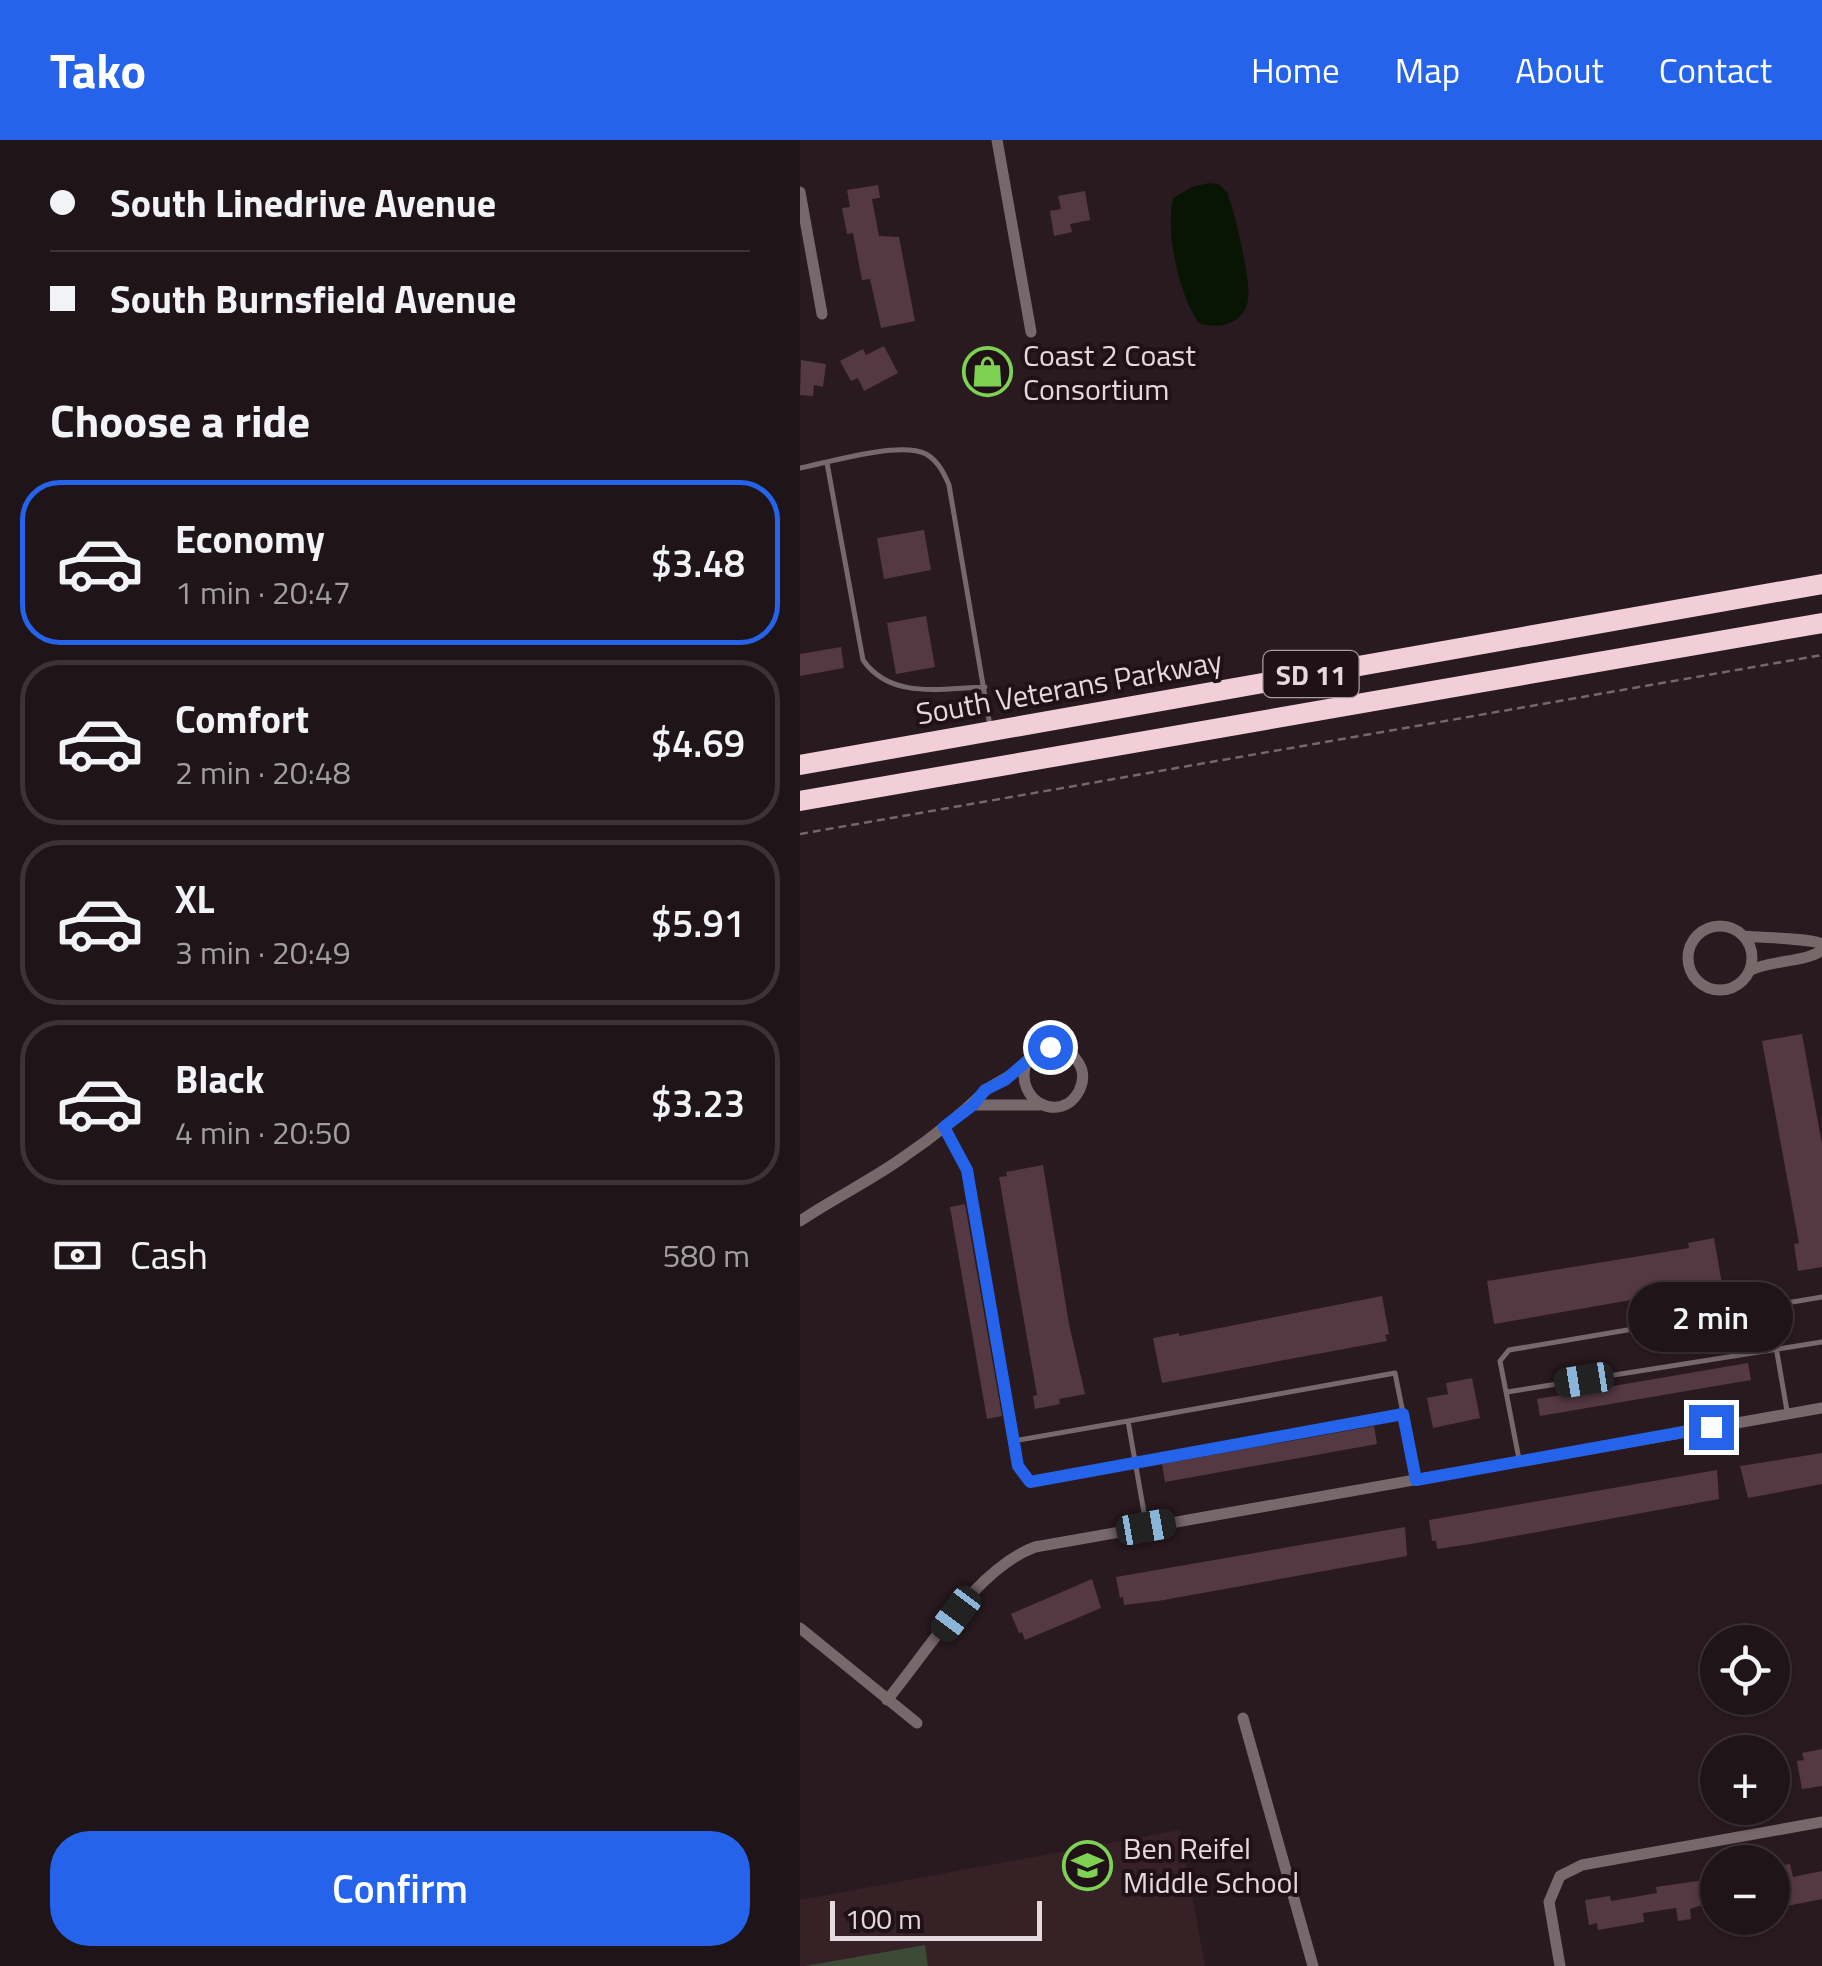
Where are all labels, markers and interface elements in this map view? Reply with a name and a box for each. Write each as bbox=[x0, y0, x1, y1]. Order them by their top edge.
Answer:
text: Tako bbox=[50, 34, 146, 107]
text: Home bbox=[1251, 43, 1340, 97]
text: Map bbox=[1395, 43, 1460, 97]
text: About bbox=[1515, 43, 1604, 97]
text: Contact bbox=[1659, 43, 1772, 97]
text: South Linedrive Avenue bbox=[110, 174, 496, 232]
text: South Burnsfield Avenue bbox=[110, 270, 516, 328]
place label: Coast 2 Coast Consortium bbox=[1023, 332, 1196, 412]
shop icon: Coast 2 Coast Consortium bbox=[962, 346, 1014, 398]
text: Choose a ride bbox=[50, 386, 310, 454]
text: Economy bbox=[175, 510, 325, 568]
icon: car bbox=[55, 518, 145, 608]
text: $3.48 bbox=[651, 534, 745, 592]
text: 1 min · 20:47 bbox=[175, 568, 351, 616]
street label: South Veterans Parkway bbox=[912, 637, 1226, 737]
road number: SD 11 bbox=[1264, 651, 1358, 697]
text: Comfort bbox=[175, 690, 309, 748]
icon: car bbox=[55, 698, 145, 788]
text: $4.69 bbox=[651, 714, 745, 772]
text: 2 min · 20:48 bbox=[175, 748, 351, 796]
text: XL bbox=[175, 870, 215, 928]
icon: car bbox=[55, 878, 145, 968]
text: $5.91 bbox=[651, 894, 745, 952]
text: 3 min · 20:49 bbox=[175, 928, 351, 976]
route start bbox=[1028, 1025, 1073, 1070]
text: Black bbox=[175, 1050, 264, 1108]
icon: car bbox=[55, 1058, 145, 1148]
text: $3.23 bbox=[651, 1074, 745, 1132]
text: 4 min · 20:50 bbox=[175, 1108, 351, 1156]
text: Cash bbox=[130, 1226, 208, 1284]
icon: cash bbox=[50, 1228, 105, 1283]
text: 580 m bbox=[662, 1231, 750, 1279]
callout: 2 min bbox=[1628, 1282, 1794, 1352]
text: 2 min bbox=[1672, 1293, 1749, 1341]
car bbox=[1552, 1360, 1616, 1400]
route end bbox=[1689, 1405, 1734, 1450]
car bbox=[1114, 1507, 1178, 1547]
car bbox=[926, 1581, 986, 1647]
map controls bbox=[1700, 1625, 1790, 1935]
button: locate bbox=[1700, 1625, 1790, 1715]
button: + bbox=[1700, 1735, 1790, 1825]
place label: Ben Reifel Middle School bbox=[1123, 1825, 1299, 1905]
button: Confirm bbox=[50, 1831, 750, 1946]
school or university icon: Ben Reifel Middle School bbox=[1062, 1839, 1114, 1891]
button: − bbox=[1700, 1845, 1790, 1935]
scale bar bbox=[830, 1896, 1042, 1940]
text: 100 m bbox=[845, 1897, 922, 1940]

